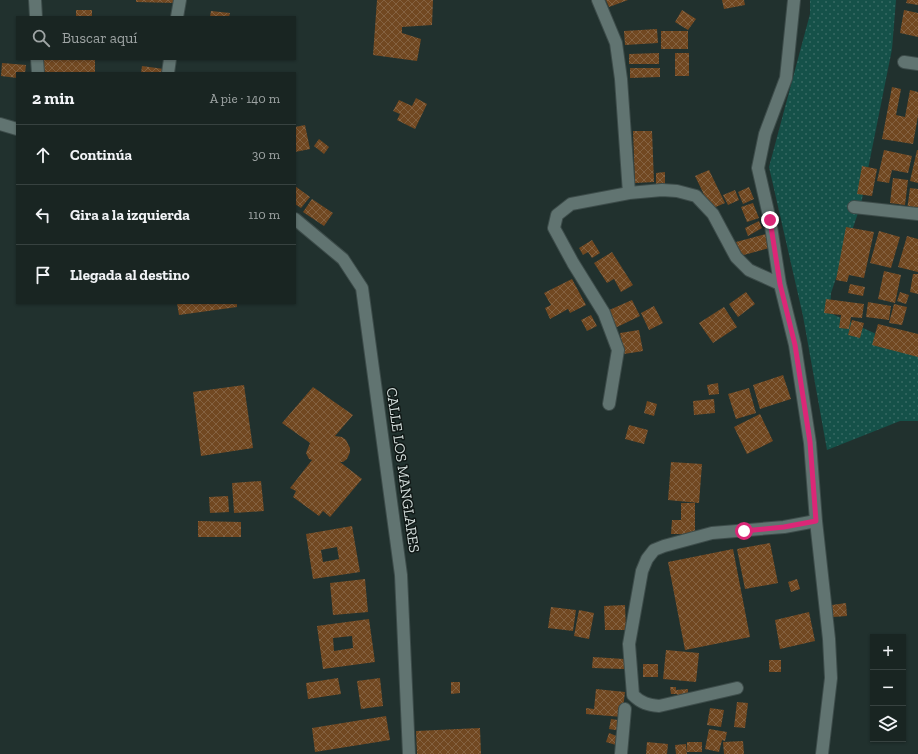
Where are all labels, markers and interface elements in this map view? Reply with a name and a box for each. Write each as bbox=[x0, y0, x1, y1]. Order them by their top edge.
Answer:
search box bbox=[16, 16, 296, 60]
icon: search bbox=[30, 27, 52, 49]
text: Buscar aquí bbox=[62, 29, 138, 47]
text: 2 min bbox=[32, 88, 74, 108]
text: A pie · 140 m bbox=[210, 91, 280, 106]
icon: ahead bbox=[32, 144, 54, 166]
text: Continúa bbox=[70, 146, 132, 164]
text: 30 m bbox=[252, 147, 280, 162]
icon: left bbox=[32, 204, 54, 226]
text: Gira a la izquierda bbox=[70, 206, 190, 224]
text: 110 m bbox=[248, 207, 280, 222]
route end bbox=[761, 211, 779, 229]
icon: arrive bbox=[32, 264, 54, 286]
text: Llegada al destino bbox=[70, 266, 190, 284]
street label: CALLE LOS MANGLARES bbox=[382, 386, 424, 554]
route start bbox=[735, 522, 753, 540]
map controls bbox=[870, 634, 906, 742]
button: + bbox=[870, 634, 906, 670]
button: − bbox=[870, 670, 906, 706]
button: layers bbox=[870, 706, 906, 742]

